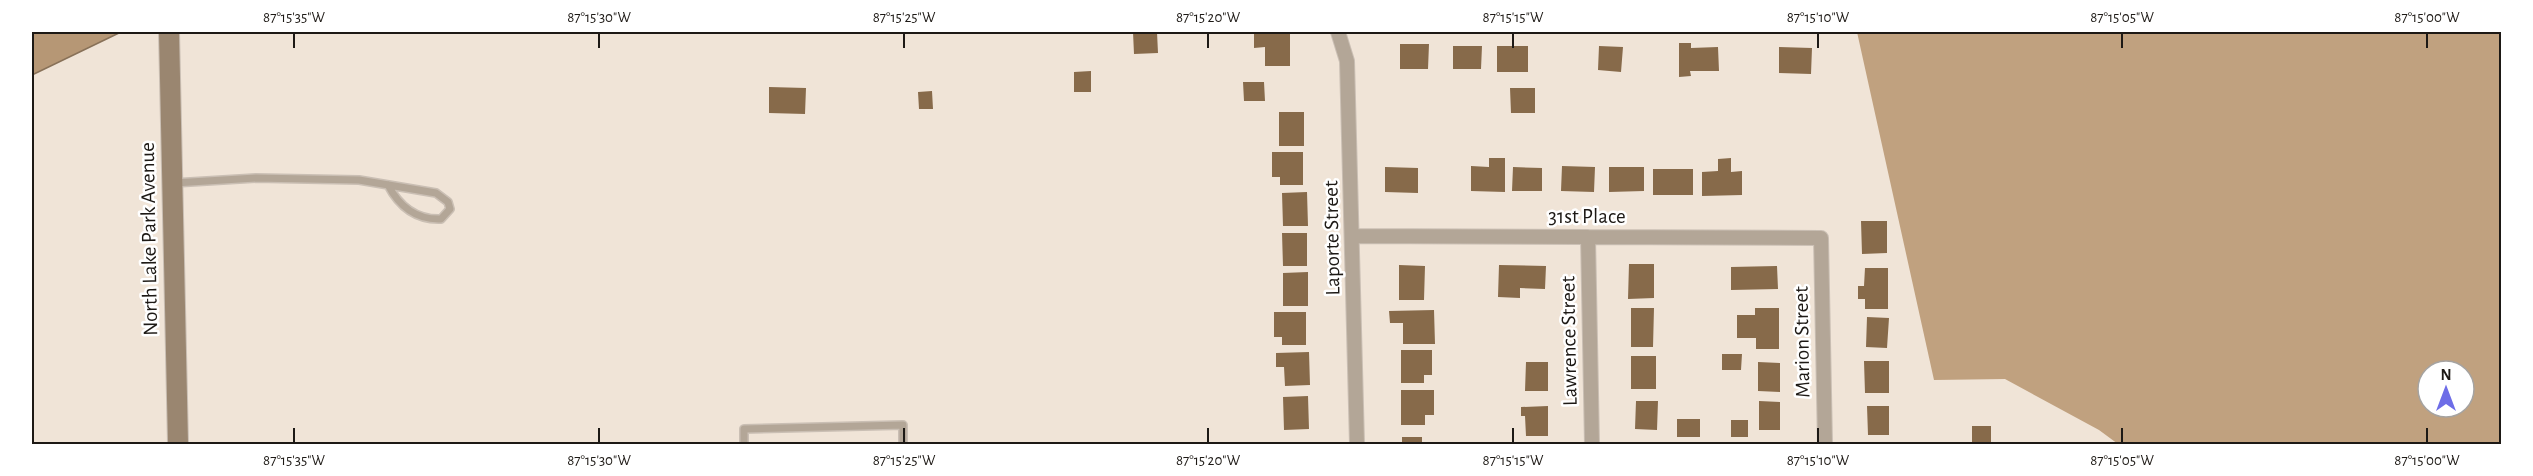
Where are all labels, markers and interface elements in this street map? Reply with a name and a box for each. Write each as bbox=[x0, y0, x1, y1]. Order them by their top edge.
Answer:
text: 87°15'35"W bbox=[263, 10, 326, 25]
text: 87°15'30"W bbox=[567, 10, 631, 25]
text: 87°15'25"W bbox=[873, 10, 936, 25]
text: 87°15'20"W bbox=[1176, 10, 1241, 25]
text: 87°15'15"W bbox=[1483, 10, 1544, 25]
text: 87°15'10"W bbox=[1787, 10, 1850, 25]
text: 87°15'05"W bbox=[2090, 10, 2154, 25]
text: 87°15'00"W bbox=[2394, 10, 2460, 25]
street label: North Lake Park Avenue bbox=[137, 142, 161, 336]
street label: Laporte Street bbox=[1320, 180, 1344, 296]
street label: 31st Place bbox=[1548, 206, 1626, 227]
street label: Lawrence Street bbox=[1557, 275, 1581, 406]
street label: Marion Street bbox=[1791, 286, 1813, 398]
north arrow bbox=[2416, 359, 2476, 419]
text: N bbox=[2440, 367, 2452, 383]
text: 87°15'35"W bbox=[263, 453, 326, 468]
text: 87°15'30"W bbox=[567, 453, 631, 468]
text: 87°15'25"W bbox=[873, 453, 936, 468]
text: 87°15'20"W bbox=[1176, 453, 1241, 468]
text: 87°15'15"W bbox=[1483, 453, 1544, 468]
text: 87°15'10"W bbox=[1787, 453, 1850, 468]
text: 87°15'05"W bbox=[2090, 453, 2154, 468]
text: 87°15'00"W bbox=[2394, 453, 2460, 468]

